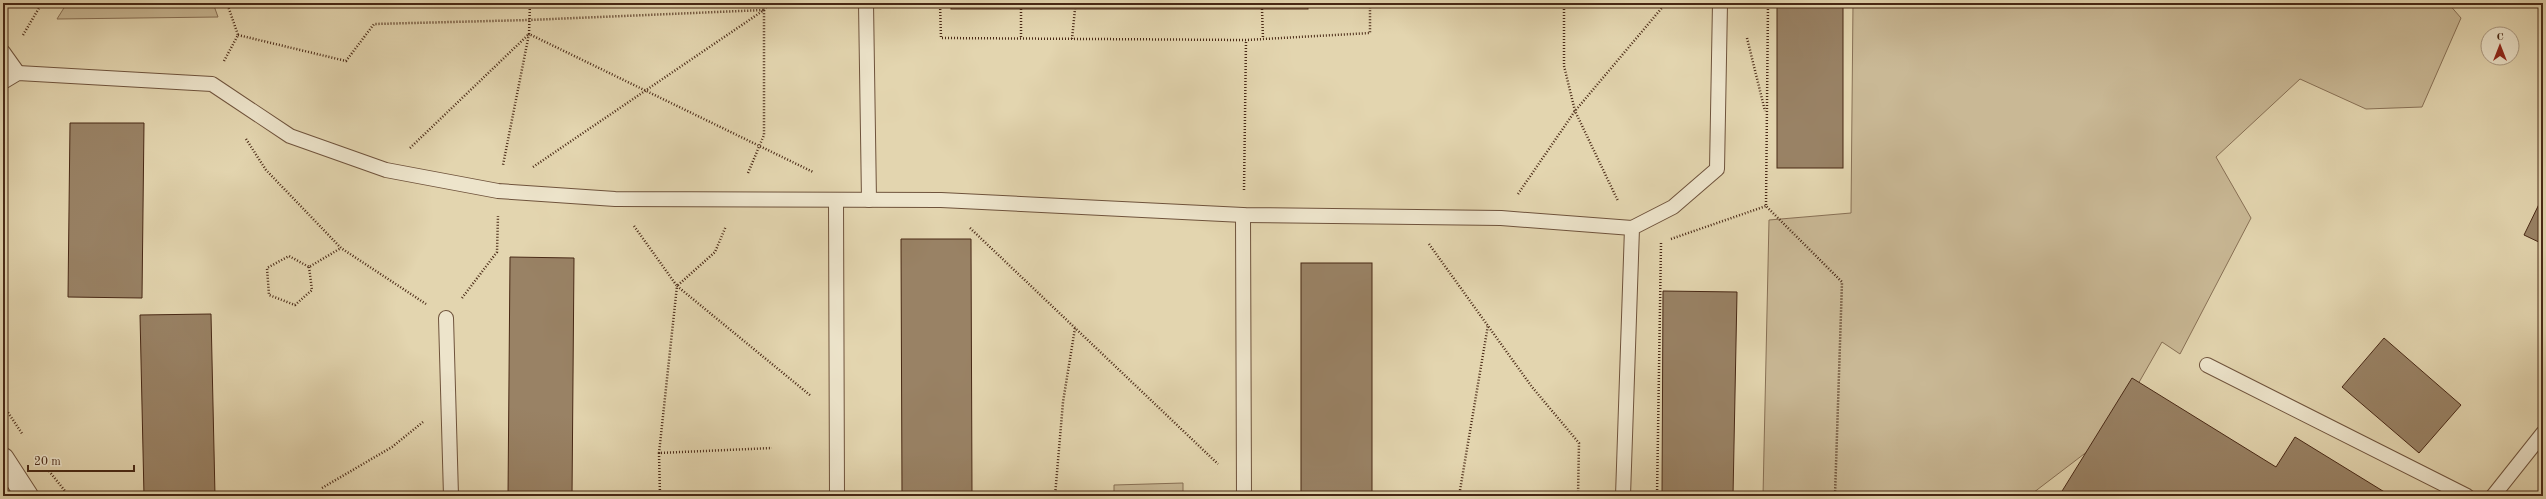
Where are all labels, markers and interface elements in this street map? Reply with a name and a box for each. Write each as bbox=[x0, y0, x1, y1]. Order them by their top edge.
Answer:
north arrow bbox=[2480, 26, 2520, 66]
text: С bbox=[2496, 32, 2504, 43]
scale bar bbox=[28, 447, 134, 473]
text: 20 m bbox=[34, 456, 61, 468]

